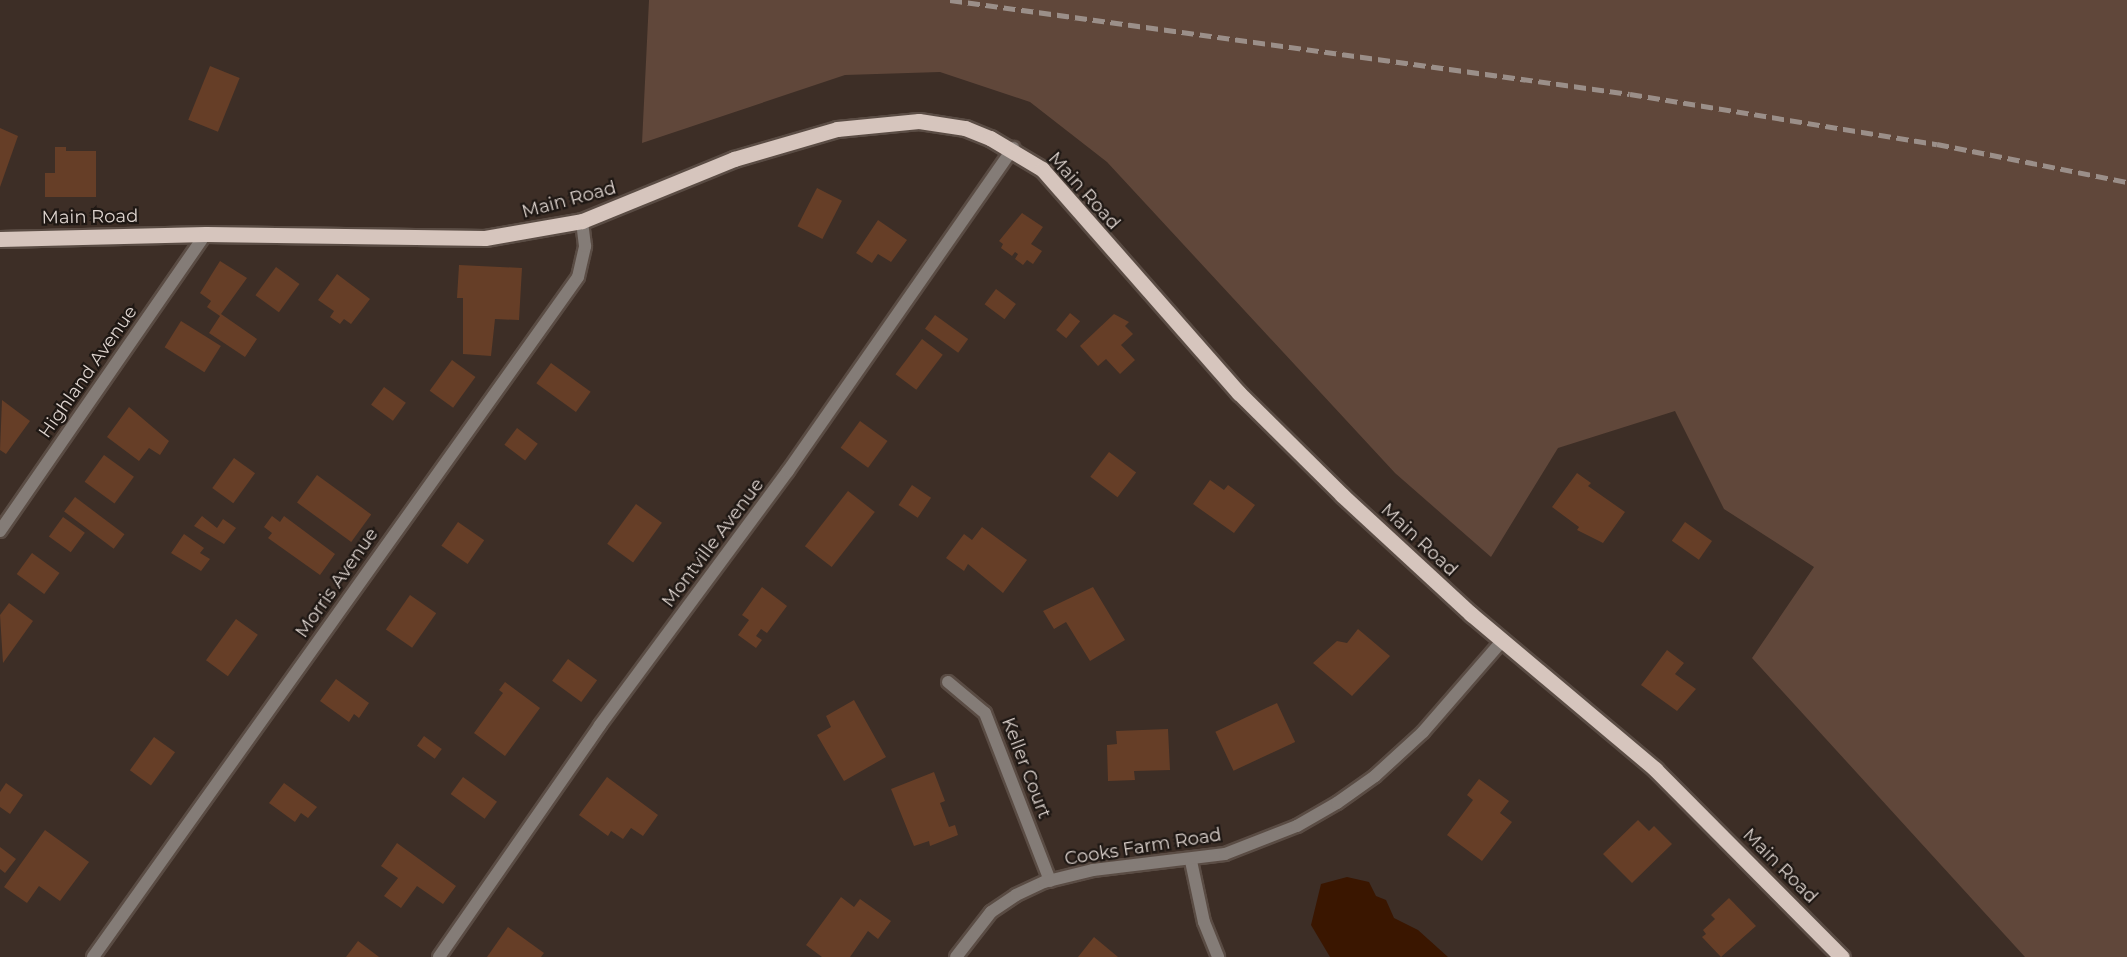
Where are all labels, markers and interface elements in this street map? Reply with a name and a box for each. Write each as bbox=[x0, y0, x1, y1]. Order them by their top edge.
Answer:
street label: Main Road bbox=[1044, 148, 1124, 234]
street label: Main Road bbox=[520, 177, 618, 223]
street label: Main Road bbox=[42, 205, 138, 229]
street label: Highland Avenue bbox=[34, 302, 142, 442]
street label: Montville Avenue bbox=[658, 474, 768, 612]
street label: Main Road bbox=[1376, 499, 1462, 581]
street label: Morris Avenue bbox=[291, 524, 383, 642]
street label: Keller Court bbox=[997, 715, 1055, 821]
street label: Cooks Farm Road bbox=[1063, 824, 1223, 870]
street label: Main Road bbox=[1738, 824, 1822, 908]

